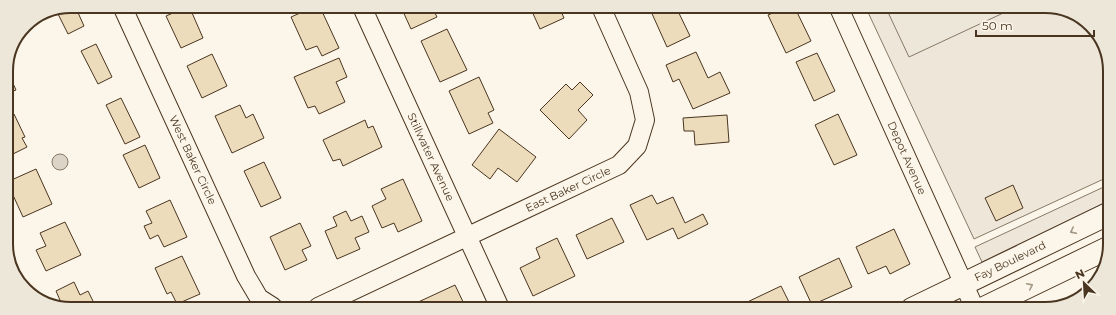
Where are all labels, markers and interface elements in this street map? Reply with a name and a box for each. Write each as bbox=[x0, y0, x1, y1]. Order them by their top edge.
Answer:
scale bar bbox=[976, 12, 1094, 38]
text: 50 m bbox=[982, 18, 1013, 33]
street label: Stillwater Avenue bbox=[404, 111, 458, 204]
street label: West Baker Circle bbox=[166, 113, 220, 207]
street label: Depot Avenue bbox=[885, 119, 930, 197]
street label: East Baker Circle bbox=[523, 163, 613, 215]
one-way arrow bbox=[1070, 226, 1077, 234]
street label: Fay Boulevard bbox=[972, 238, 1048, 284]
north arrow bbox=[1064, 263, 1104, 303]
text: N bbox=[1073, 266, 1087, 282]
one-way arrow bbox=[1025, 283, 1033, 291]

